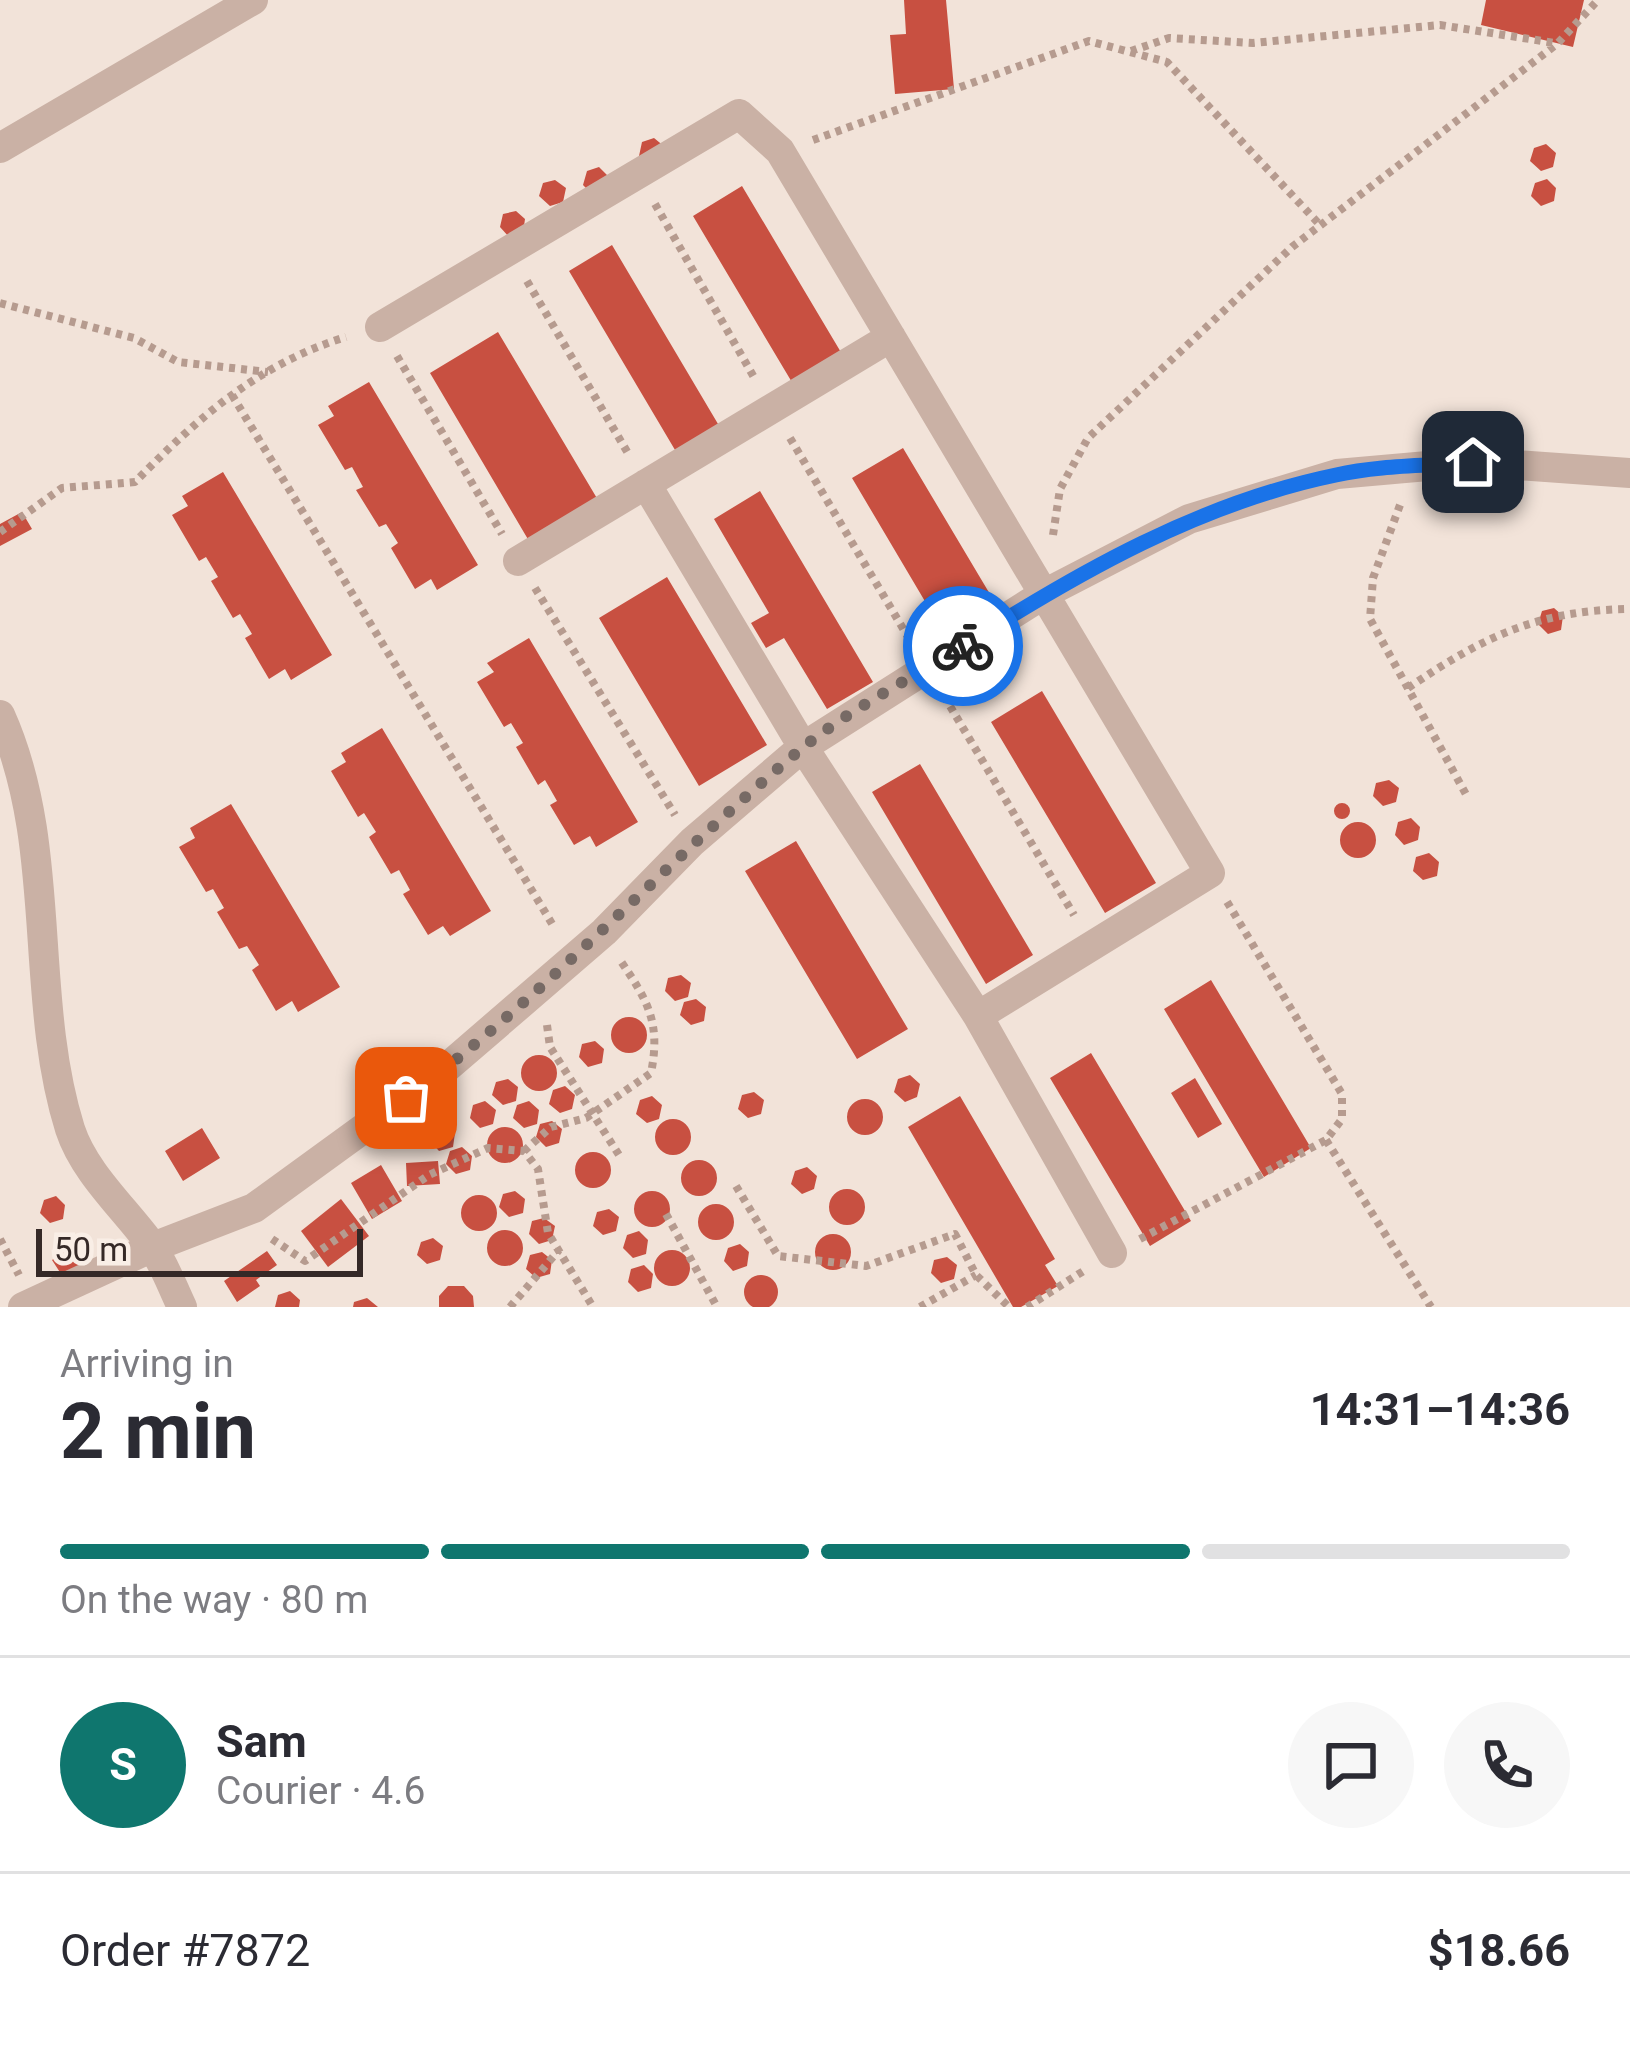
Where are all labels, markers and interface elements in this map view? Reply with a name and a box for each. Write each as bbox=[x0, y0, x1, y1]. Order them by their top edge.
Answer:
pin bbox=[1422, 411, 1524, 513]
icon: home bbox=[1440, 429, 1506, 495]
courier bbox=[903, 586, 1023, 706]
icon: bike bbox=[930, 613, 996, 679]
pin bbox=[355, 1047, 457, 1149]
icon: bag bbox=[373, 1065, 439, 1131]
scale bar bbox=[36, 1223, 363, 1276]
text: 50 m bbox=[54, 1230, 128, 1269]
text: Arriving in bbox=[60, 1341, 234, 1387]
text: 14:31–14:36 bbox=[1310, 1383, 1570, 1436]
text: 2 min bbox=[60, 1386, 256, 1477]
text: On the way · 80 m bbox=[60, 1577, 369, 1623]
button: chat bbox=[1288, 1702, 1414, 1828]
button: phone bbox=[1444, 1702, 1570, 1828]
text: Sam bbox=[216, 1715, 307, 1768]
text: S bbox=[109, 1738, 137, 1791]
text: Courier · 4.6 bbox=[216, 1768, 425, 1814]
text: Order #7872 bbox=[60, 1924, 310, 1977]
text: $18.66 bbox=[1428, 1924, 1570, 1977]

